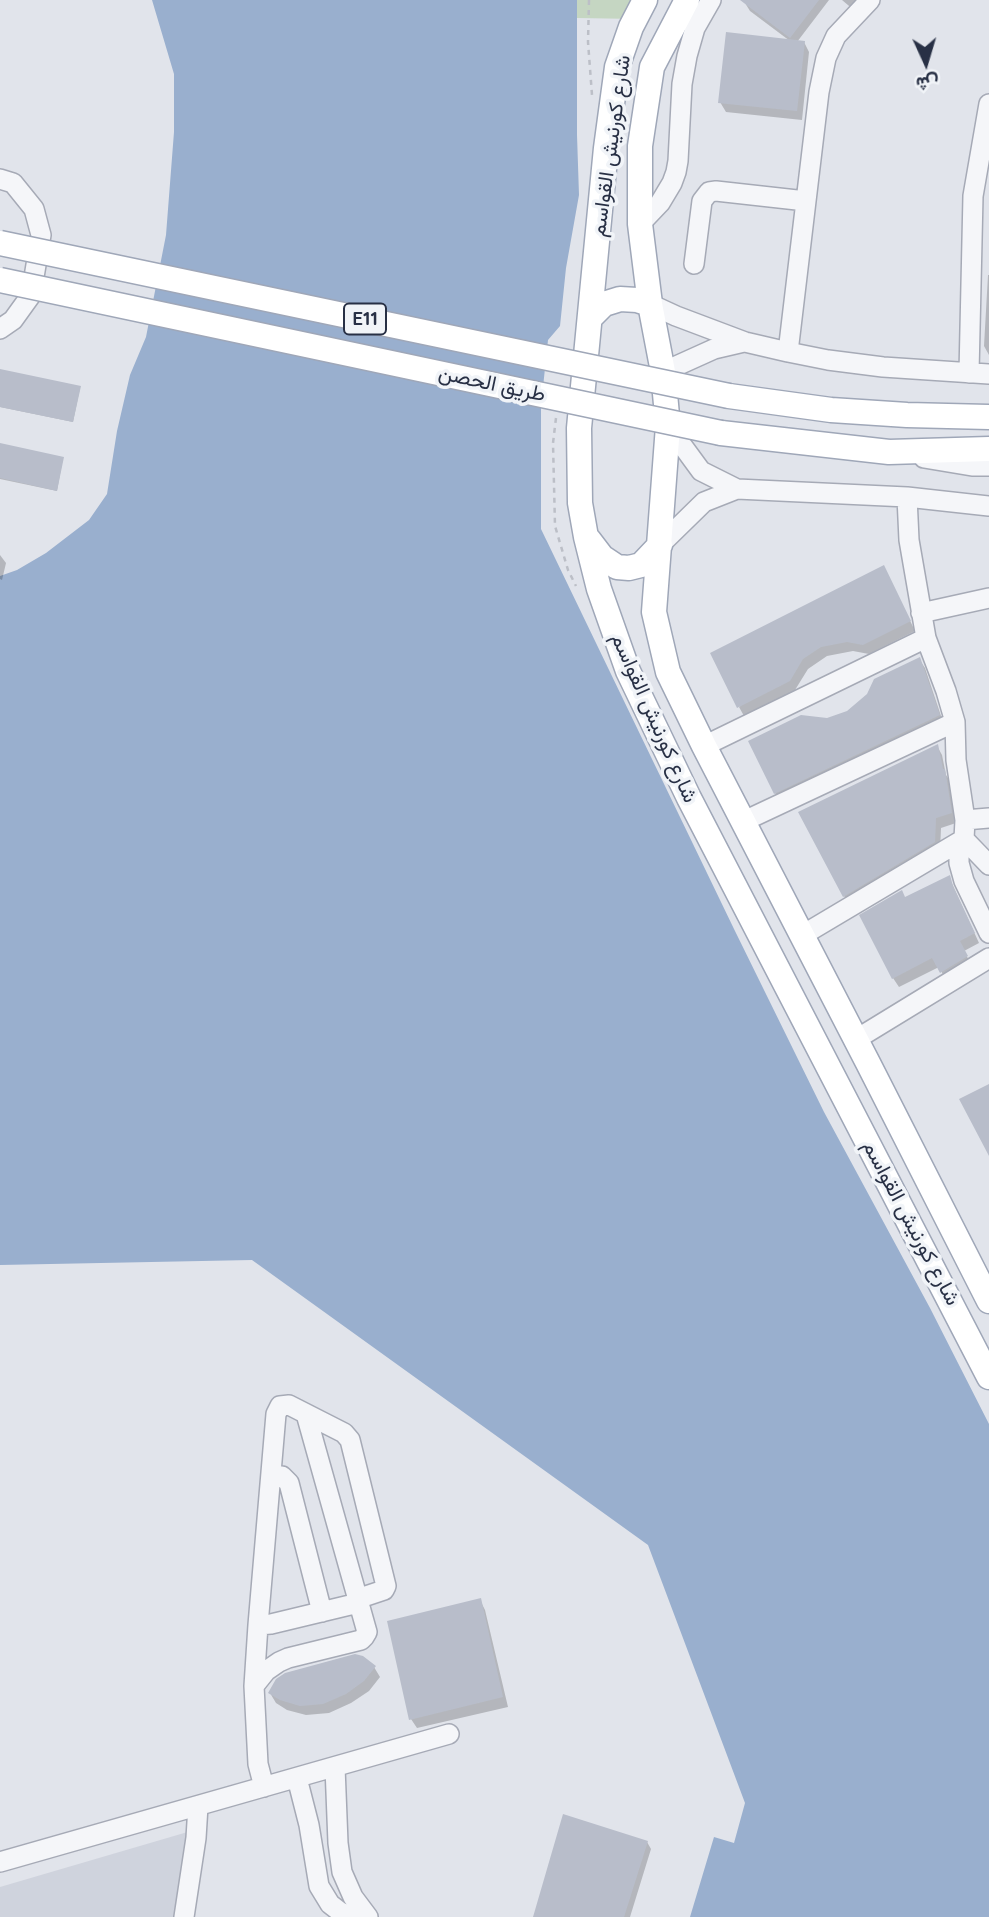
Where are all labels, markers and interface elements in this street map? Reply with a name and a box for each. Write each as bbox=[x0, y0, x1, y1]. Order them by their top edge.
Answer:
north arrow bbox=[891, 28, 961, 98]
street label: شارع كورنيش القواسم bbox=[586, 54, 636, 238]
text: ش bbox=[915, 71, 940, 97]
road number: E11 bbox=[344, 304, 386, 334]
street label: طريق الحصن bbox=[436, 360, 548, 408]
street label: شارع كورنيش القواسم bbox=[605, 629, 703, 807]
street label: شارع كورنيش القواسم bbox=[857, 1136, 965, 1310]

